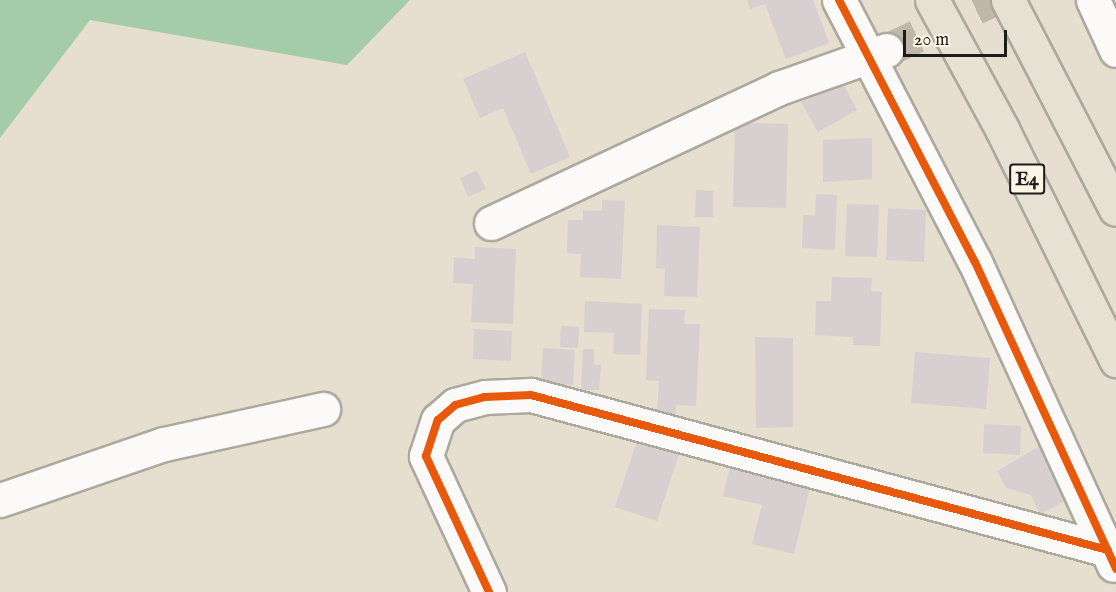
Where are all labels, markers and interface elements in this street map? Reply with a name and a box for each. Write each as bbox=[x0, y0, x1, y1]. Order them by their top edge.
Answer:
scale bar bbox=[906, 18, 1010, 56]
text: 20 m bbox=[914, 29, 949, 52]
road number: E4 bbox=[1009, 162, 1045, 196]

